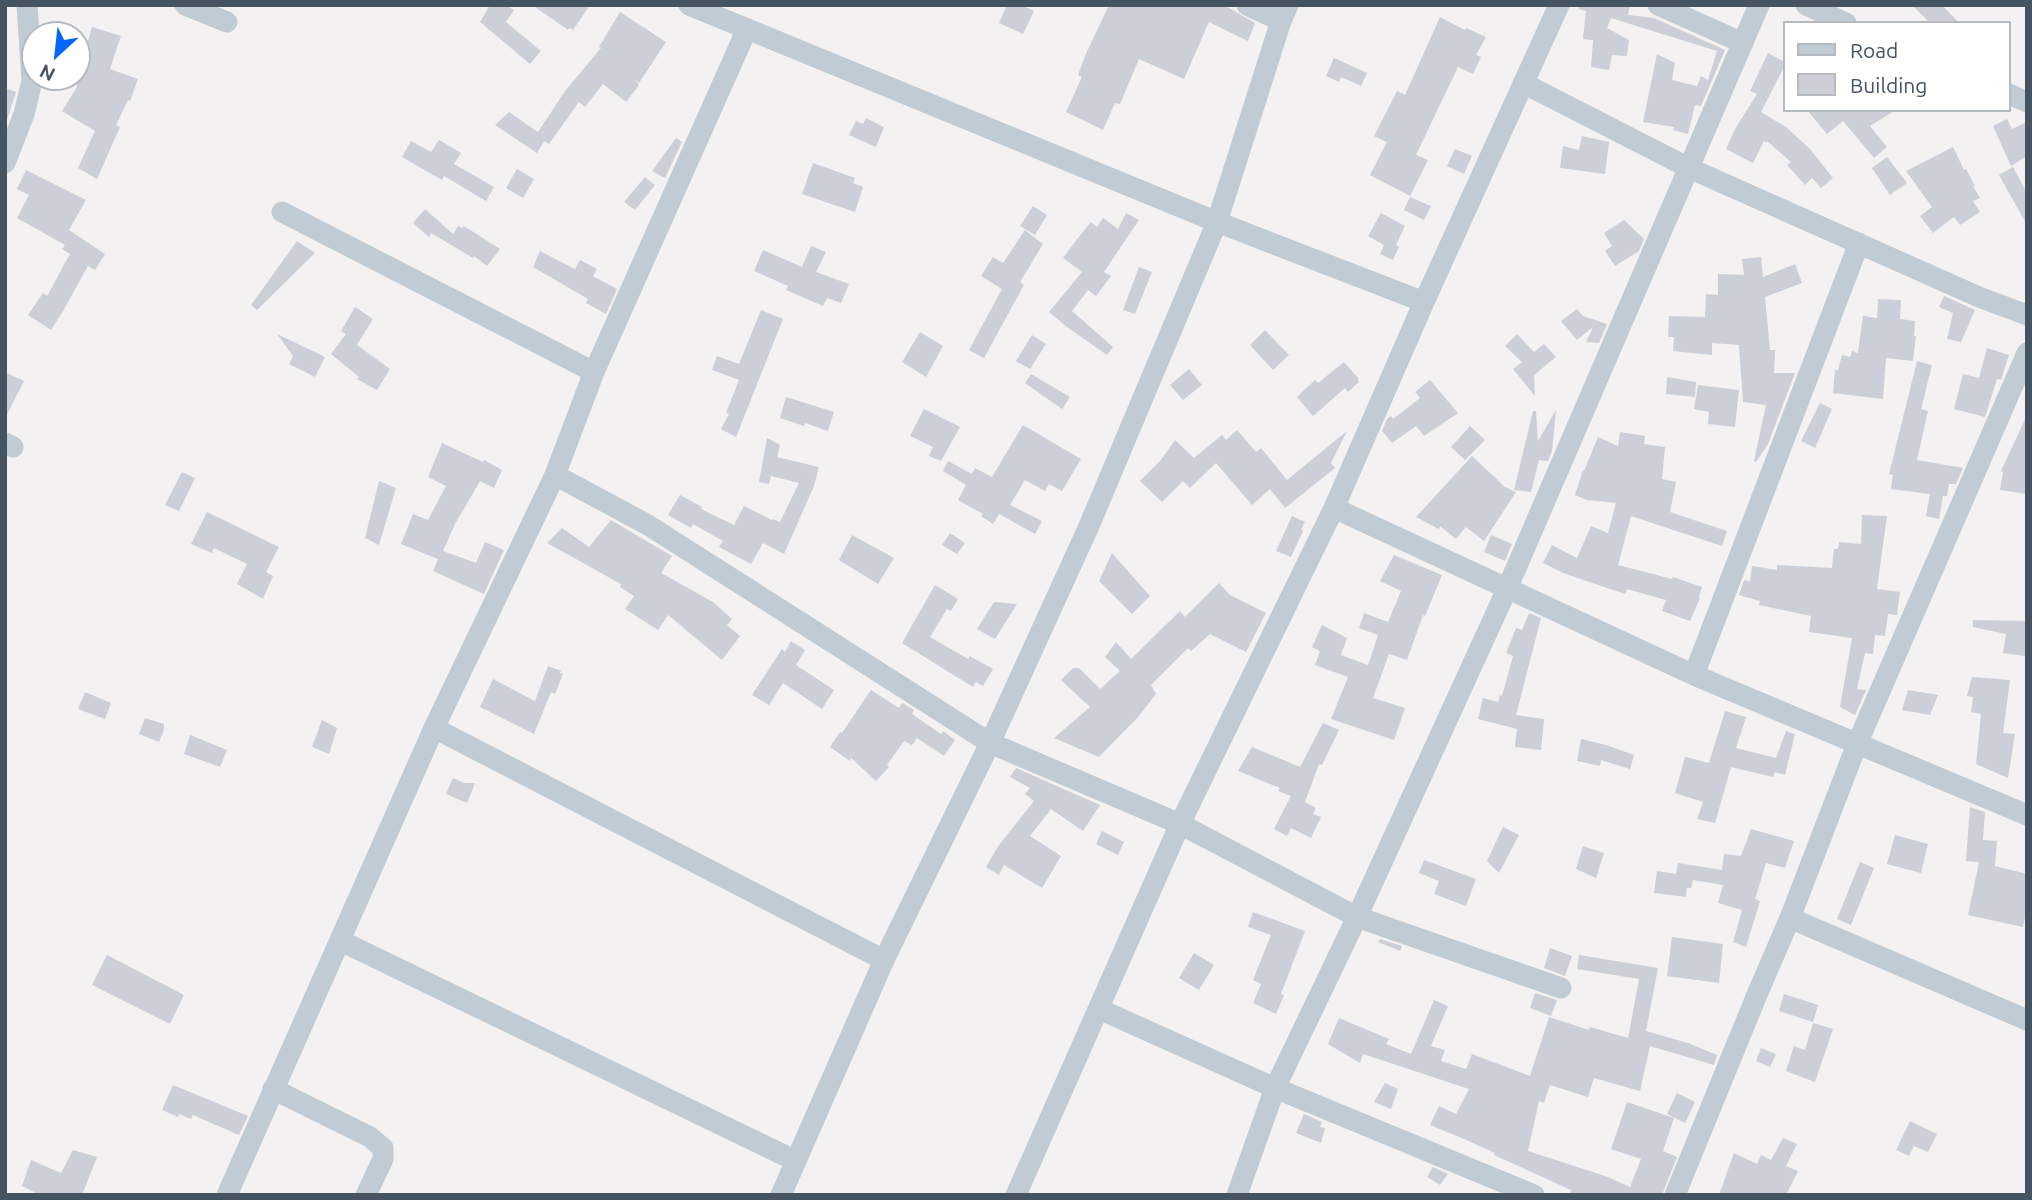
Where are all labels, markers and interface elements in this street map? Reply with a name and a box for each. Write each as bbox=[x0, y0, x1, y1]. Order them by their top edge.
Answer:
north arrow bbox=[21, 21, 91, 91]
legend bbox=[1784, 21, 2011, 112]
text: Road bbox=[1850, 38, 1898, 62]
text: N bbox=[36, 60, 59, 86]
text: Building bbox=[1850, 73, 1927, 97]

